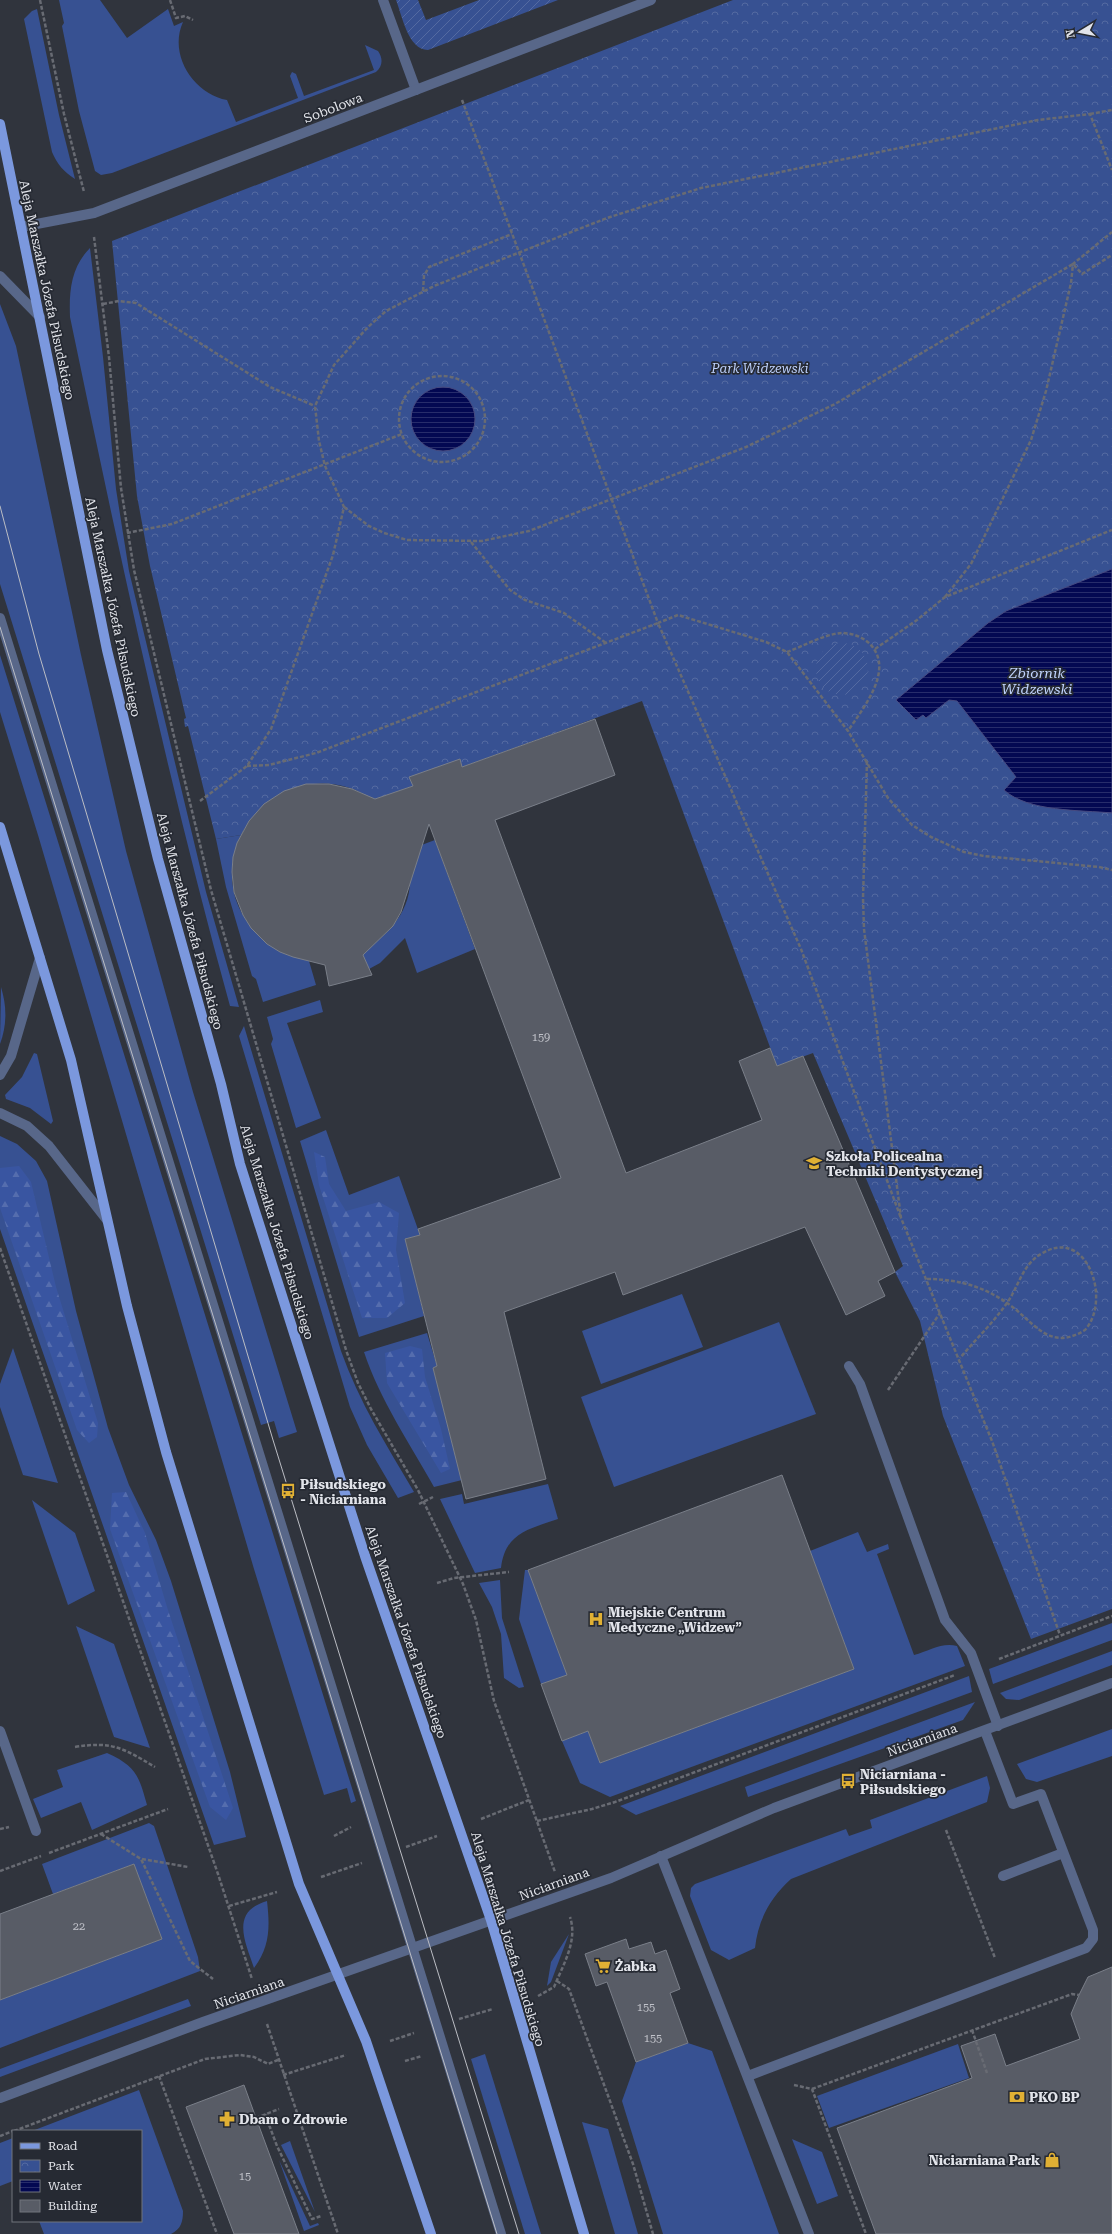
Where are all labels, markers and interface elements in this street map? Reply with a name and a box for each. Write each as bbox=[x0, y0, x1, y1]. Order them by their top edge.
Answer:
north arrow bbox=[1060, 12, 1100, 52]
text: N bbox=[1063, 28, 1078, 39]
street label: Sobolowa bbox=[301, 90, 365, 126]
street label: Aleja Marszałka Józefa Piłsudskiego bbox=[16, 179, 78, 401]
park label: Park Widzewski bbox=[710, 361, 809, 376]
street label: Aleja Marszałka Józefa Piłsudskiego bbox=[82, 496, 144, 718]
water label: Zbiornik Widzewski bbox=[1002, 665, 1072, 697]
street label: Aleja Marszałka Józefa Piłsudskiego bbox=[154, 811, 226, 1031]
house number: 159 bbox=[532, 1031, 550, 1044]
street label: Aleja Marszałka Józefa Piłsudskiego bbox=[237, 1123, 317, 1341]
place label: Szkoła Policealna Techniki Dentystycznej bbox=[826, 1149, 982, 1179]
school or university icon: Szkoła Policealna Techniki Dentystycznej bbox=[805, 1154, 823, 1172]
place label: Piłsudskiego - Niciarniana bbox=[300, 1477, 386, 1507]
bus stop icon: Piłsudskiego - Niciarniana bbox=[279, 1482, 297, 1500]
street label: Aleja Marszałka Józefa Piłsudskiego bbox=[362, 1524, 450, 1740]
place label: Miejskie Centrum Medyczne „Widzew” bbox=[608, 1605, 742, 1635]
hospital icon: Miejskie Centrum Medyczne „Widzew” bbox=[587, 1610, 605, 1628]
street label: Niciarniana bbox=[885, 1720, 959, 1760]
place label: Niciarniana - Piłsudskiego bbox=[860, 1767, 946, 1797]
bus stop icon: Niciarniana - Piłsudskiego bbox=[839, 1772, 857, 1790]
street label: Aleja Marszałka Józefa Piłsudskiego bbox=[468, 1830, 548, 2048]
street label: Niciarniana bbox=[517, 1864, 591, 1904]
house number: 22 bbox=[73, 1920, 85, 1933]
supermarket icon: Żabka bbox=[594, 1957, 612, 1975]
place label: Żabka bbox=[615, 1958, 657, 1974]
street label: Niciarniana bbox=[212, 1974, 286, 2012]
house number: 155 bbox=[637, 2001, 655, 2014]
house number: 155 bbox=[644, 2032, 662, 2045]
bank icon: PKO BP bbox=[1008, 2088, 1026, 2106]
place label: PKO BP bbox=[1029, 2090, 1080, 2105]
pharmacy icon: Dbam o Zdrowie bbox=[218, 2110, 236, 2128]
place label: Dbam o Zdrowie bbox=[239, 2112, 348, 2127]
legend bbox=[12, 2130, 142, 2222]
text: Road bbox=[48, 2139, 78, 2153]
shop icon: Niciarniana Park bbox=[1043, 2151, 1061, 2169]
place label: Niciarniana Park bbox=[929, 2153, 1040, 2168]
text: Park bbox=[48, 2159, 75, 2173]
house number: 15 bbox=[239, 2170, 251, 2183]
text: Water bbox=[48, 2179, 82, 2193]
text: Building bbox=[48, 2199, 97, 2213]

